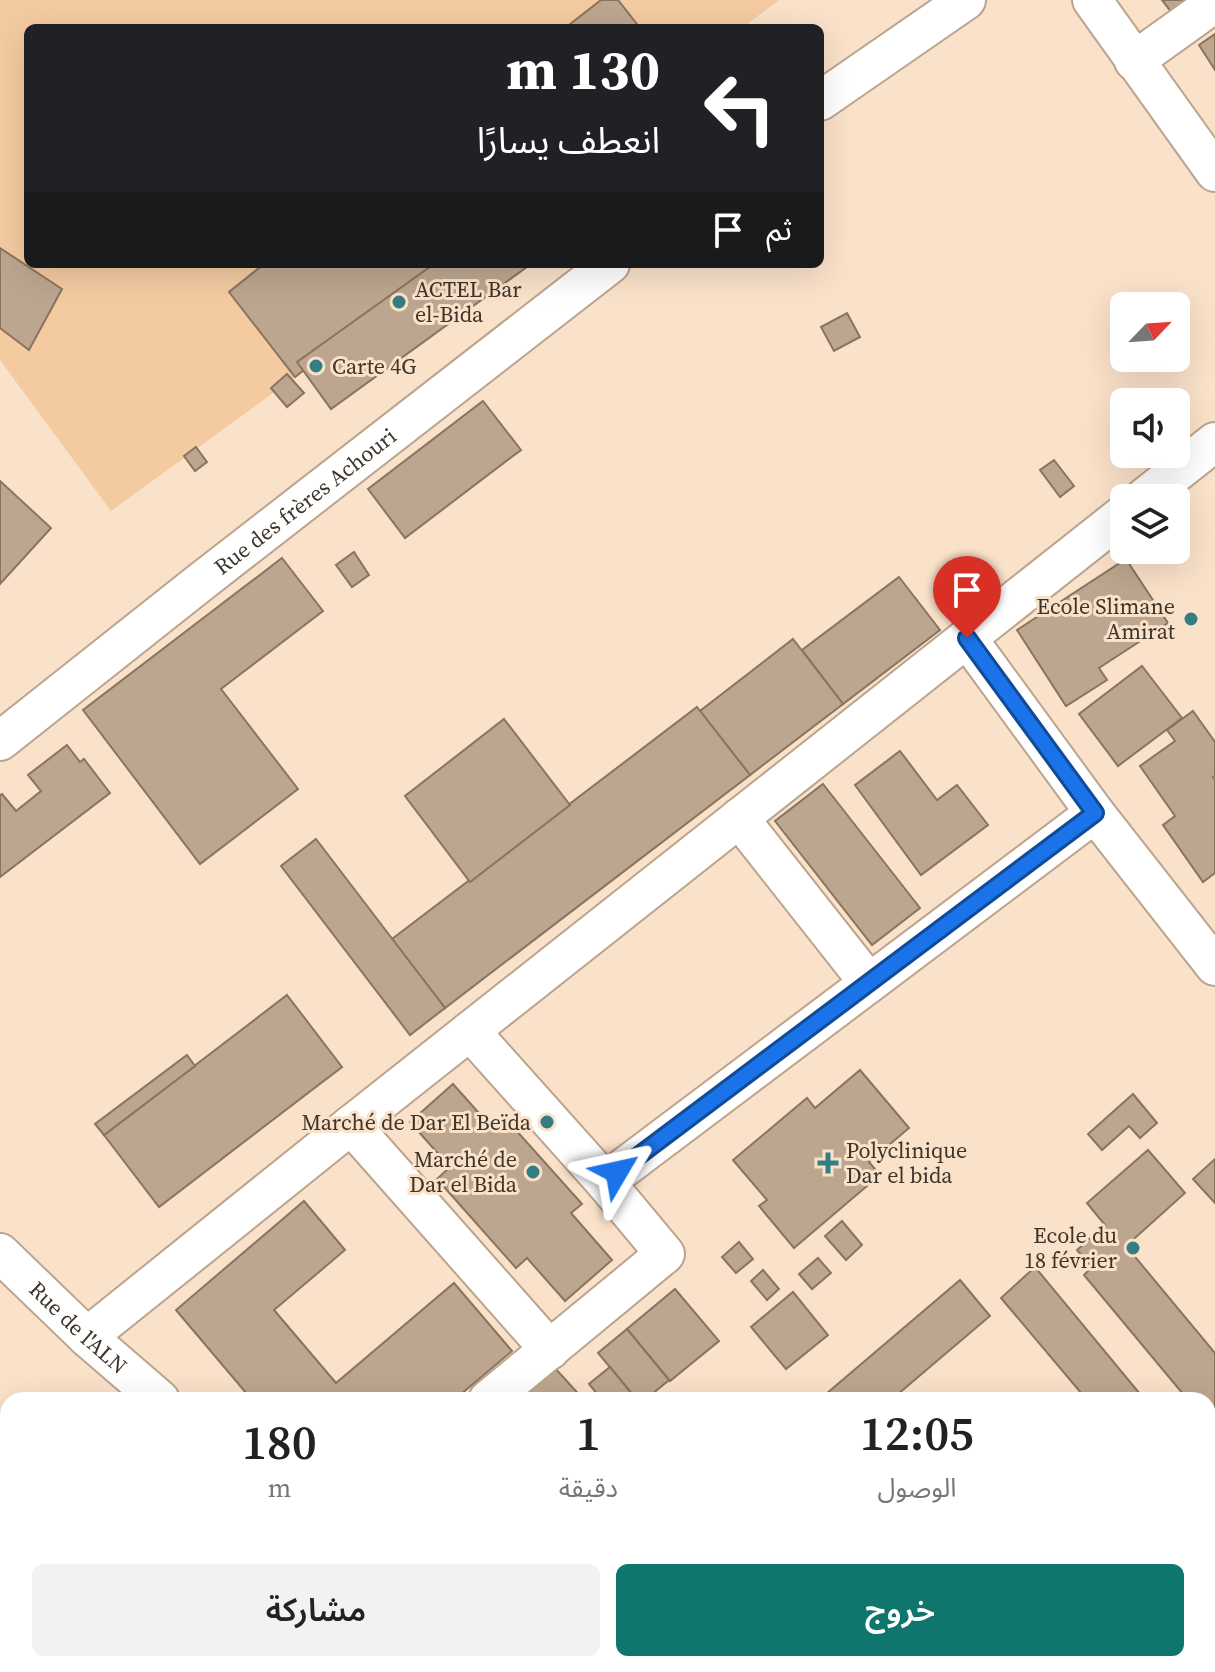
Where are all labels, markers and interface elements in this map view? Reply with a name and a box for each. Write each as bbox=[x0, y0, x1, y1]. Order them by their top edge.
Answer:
text: 130 m bbox=[506, 31, 660, 108]
icon: left bbox=[688, 56, 792, 160]
text: انعطف يسارًا bbox=[477, 116, 660, 165]
icon: arrive bbox=[706, 208, 750, 252]
text: ثم bbox=[766, 209, 792, 250]
place label: ACTEL Bar el-Bida bbox=[415, 274, 522, 329]
north arrow bbox=[1110, 292, 1190, 372]
map controls bbox=[1110, 292, 1190, 564]
marker: ACTEL Bar el-Bida bbox=[390, 293, 408, 311]
place label: Carte 4G bbox=[332, 351, 416, 381]
marker: Carte 4G bbox=[307, 357, 325, 375]
button: sound bbox=[1110, 388, 1190, 468]
street label: Rue des frères Achouri bbox=[208, 421, 402, 581]
button: layers bbox=[1110, 484, 1190, 564]
pin bbox=[933, 556, 1001, 638]
icon: arrive bbox=[945, 568, 989, 612]
place label: Ecole Slimane Amirat bbox=[1037, 591, 1176, 646]
marker: Ecole Slimane Amirat bbox=[1182, 610, 1200, 628]
place label: Marché de Dar El Beïda bbox=[301, 1107, 532, 1137]
marker: Marché de Dar El Beïda bbox=[538, 1113, 556, 1131]
position arrow bbox=[575, 1130, 659, 1214]
place label: Polyclinique Dar el bida bbox=[846, 1135, 967, 1190]
place label: Marché de Dar el Bida bbox=[409, 1144, 518, 1199]
marker: Polyclinique Dar el bida bbox=[817, 1152, 839, 1174]
marker: Marché de Dar el Bida bbox=[524, 1163, 542, 1181]
place label: Ecole du 18 février bbox=[1024, 1220, 1118, 1275]
marker: Ecole du 18 février bbox=[1124, 1239, 1142, 1257]
street label: Rue de l'ALN bbox=[23, 1274, 134, 1380]
text: 1 bbox=[576, 1400, 601, 1466]
text: 12:05 bbox=[860, 1400, 974, 1466]
text: 180 bbox=[242, 1409, 317, 1475]
text: m bbox=[268, 1470, 291, 1506]
text: دقيقة bbox=[559, 1470, 618, 1506]
text: الوصول bbox=[877, 1470, 956, 1506]
button: مشاركة bbox=[32, 1564, 600, 1656]
button: خروج bbox=[616, 1564, 1184, 1656]

